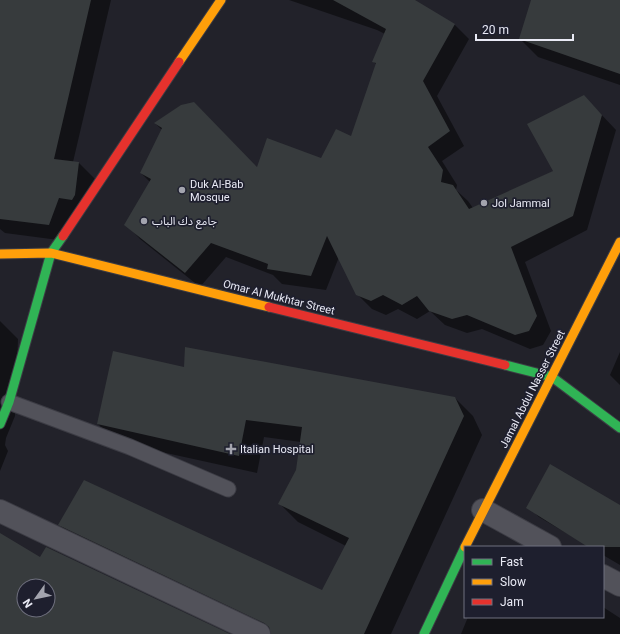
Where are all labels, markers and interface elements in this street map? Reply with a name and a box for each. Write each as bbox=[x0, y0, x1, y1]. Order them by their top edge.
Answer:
scale bar bbox=[476, 16, 573, 42]
text: 20 m bbox=[482, 23, 509, 37]
place label: Duk Al-Bab Mosque bbox=[190, 178, 244, 204]
marker: Duk Al-Bab Mosque bbox=[177, 185, 187, 195]
place label: Jol Jammal bbox=[492, 197, 550, 210]
marker: Jol Jammal bbox=[479, 198, 489, 208]
place label: جامع دك الباب bbox=[152, 215, 218, 229]
marker: جامع دك الباب bbox=[139, 216, 149, 226]
street label: Omar Al Mukhtar Street bbox=[222, 277, 336, 318]
street label: Jamal Abdul Nasser Street bbox=[497, 328, 568, 450]
marker: Italian Hospital bbox=[225, 443, 237, 455]
place label: Italian Hospital bbox=[240, 443, 314, 456]
legend bbox=[464, 546, 604, 618]
text: Fast bbox=[500, 555, 523, 569]
text: Slow bbox=[500, 575, 526, 589]
north arrow bbox=[16, 578, 56, 618]
text: Jam bbox=[500, 595, 524, 609]
text: N bbox=[20, 596, 36, 610]

